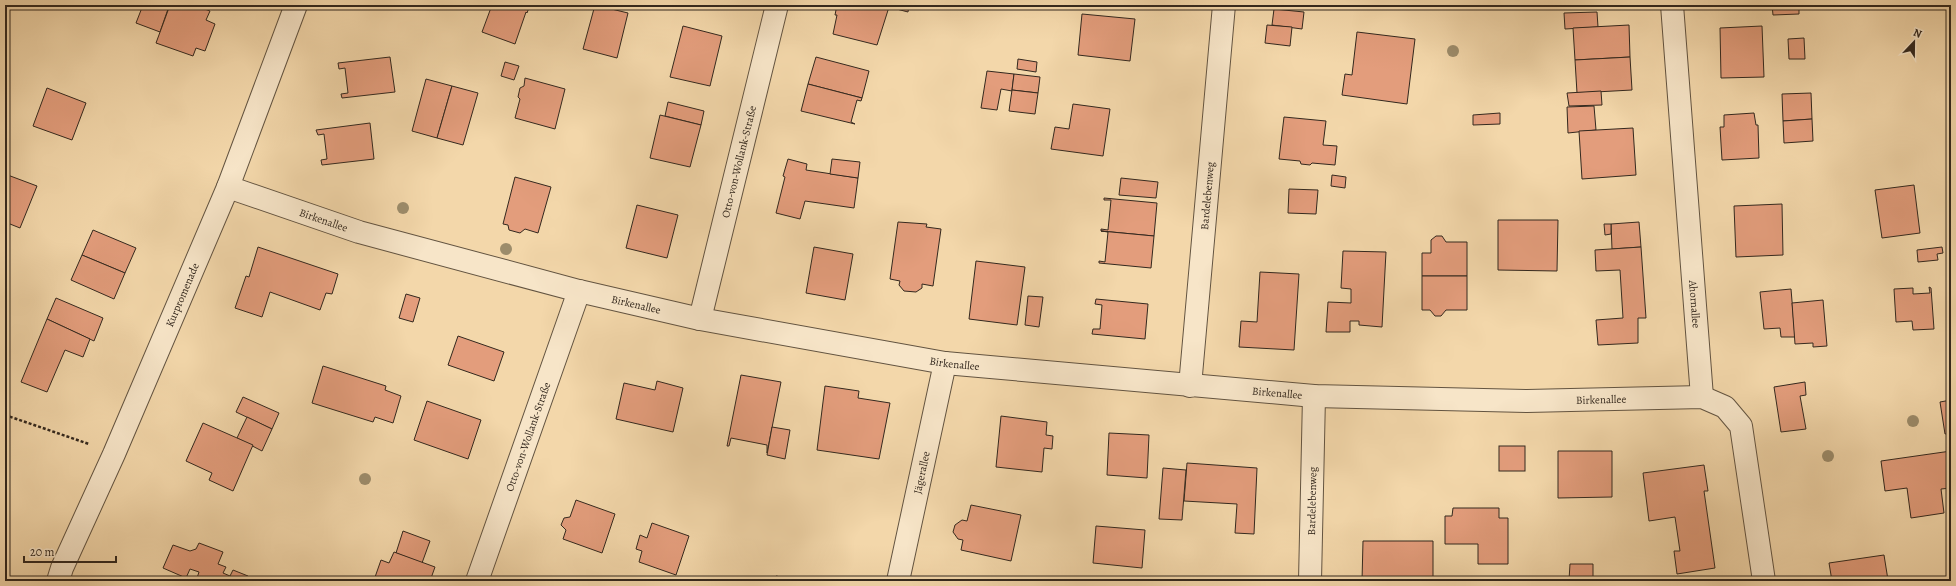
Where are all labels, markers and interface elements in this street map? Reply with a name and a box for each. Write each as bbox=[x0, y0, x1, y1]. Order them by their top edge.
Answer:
north arrow bbox=[1894, 22, 1934, 62]
text: N bbox=[1911, 25, 1924, 42]
street label: Otto-von-Wollank-Straße bbox=[718, 104, 760, 219]
street label: Bardelebenweg bbox=[1197, 160, 1218, 231]
street label: Birkenallee bbox=[297, 205, 350, 236]
street label: Kurpromenade bbox=[162, 261, 203, 329]
street label: Ahornallee bbox=[1685, 279, 1704, 329]
street label: Birkenallee bbox=[610, 292, 662, 318]
street label: Birkenallee bbox=[928, 353, 980, 374]
street label: Otto-von-Wollank-Straße bbox=[502, 380, 554, 494]
street label: Birkenallee bbox=[1251, 383, 1303, 403]
street label: Birkenallee bbox=[1576, 392, 1626, 408]
street label: Jägerallee bbox=[910, 450, 934, 495]
street label: Bardelebenweg bbox=[1304, 466, 1320, 535]
scale bar bbox=[24, 538, 116, 564]
text: 20 m bbox=[30, 544, 54, 560]

